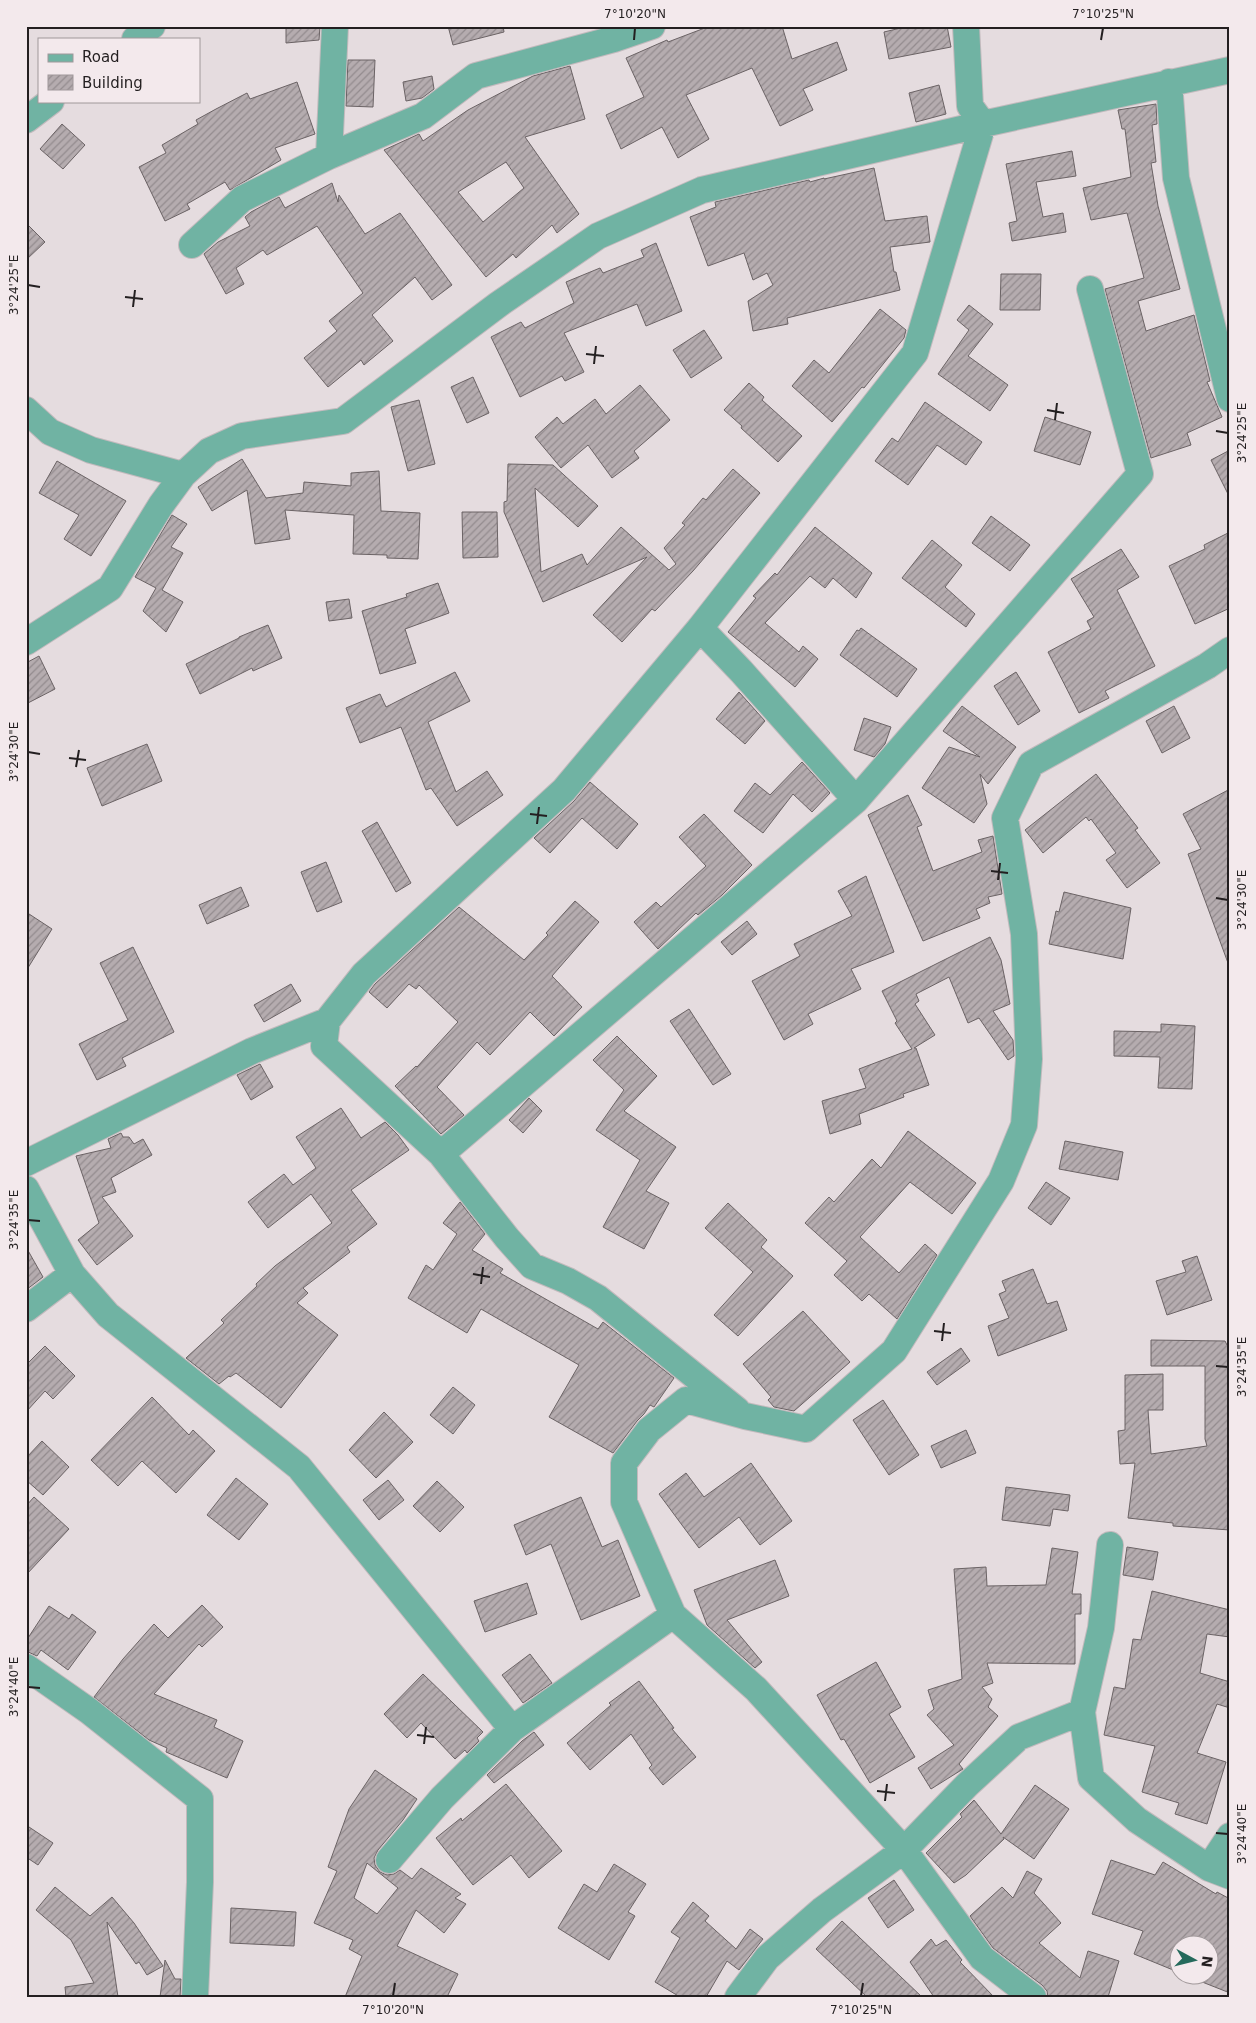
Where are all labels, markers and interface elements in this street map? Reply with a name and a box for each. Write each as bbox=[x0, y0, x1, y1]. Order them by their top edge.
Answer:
text: 7°10'20"N bbox=[604, 7, 666, 21]
text: 7°10'25"N bbox=[1072, 7, 1134, 21]
legend bbox=[38, 38, 200, 102]
text: Road bbox=[82, 48, 120, 66]
text: Building bbox=[82, 74, 143, 92]
text: 3°24'25"E bbox=[7, 255, 21, 315]
text: 3°24'25"E bbox=[1235, 403, 1249, 463]
text: 3°24'30"E bbox=[7, 722, 21, 782]
text: 3°24'30"E bbox=[1235, 870, 1249, 930]
text: 3°24'35"E bbox=[7, 1190, 21, 1250]
text: 3°24'35"E bbox=[1235, 1337, 1249, 1397]
text: 3°24'40"E bbox=[7, 1657, 21, 1717]
text: 3°24'40"E bbox=[1235, 1804, 1249, 1864]
north arrow bbox=[1168, 1936, 1218, 1986]
text: N bbox=[1198, 1955, 1216, 1968]
text: 7°10'20"N bbox=[362, 2003, 424, 2017]
text: 7°10'25"N bbox=[830, 2003, 892, 2017]

